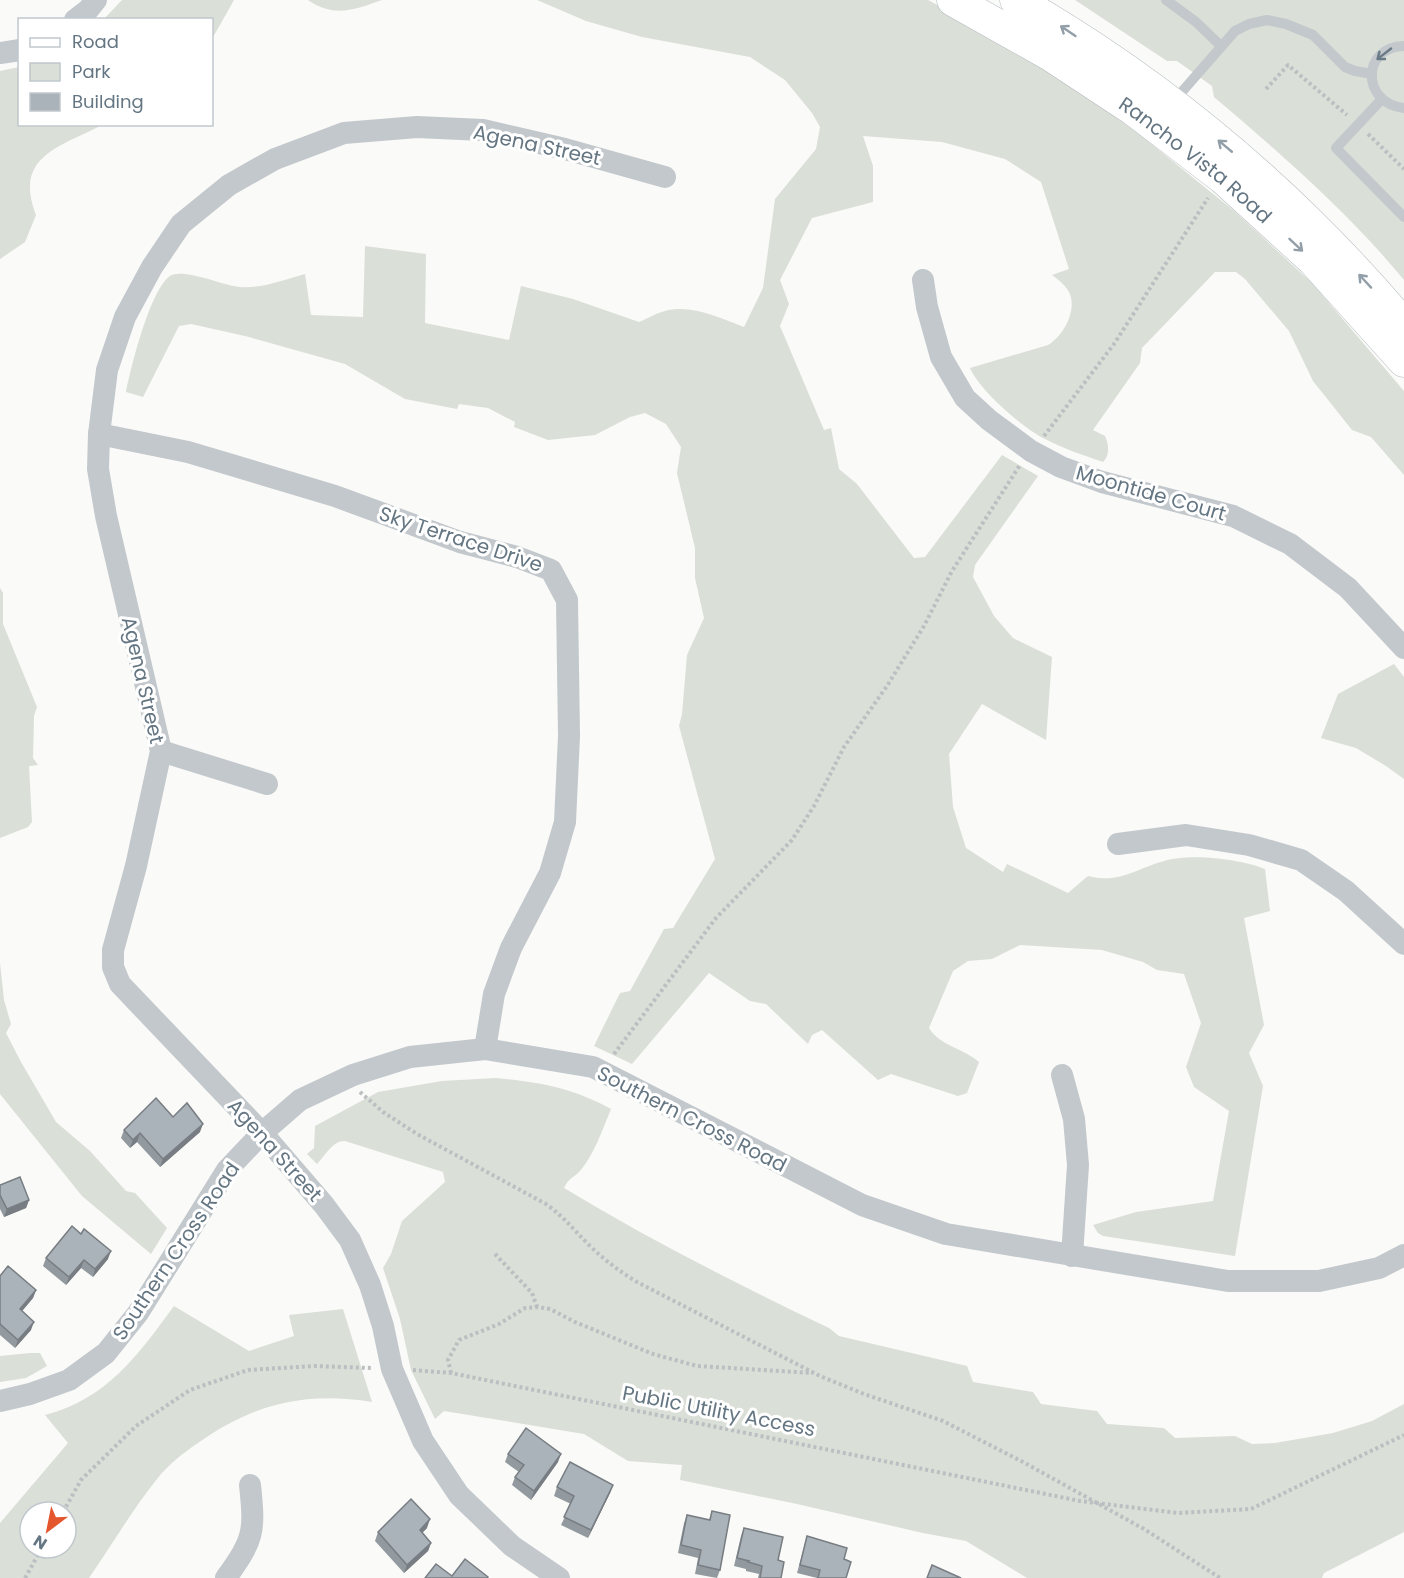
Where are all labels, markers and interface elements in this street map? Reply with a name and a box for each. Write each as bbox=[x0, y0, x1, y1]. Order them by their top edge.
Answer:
legend bbox=[18, 18, 213, 126]
one-way arrow bbox=[1060, 25, 1076, 37]
text: Road bbox=[72, 29, 119, 54]
one-way arrow bbox=[1376, 47, 1392, 60]
text: Park bbox=[72, 59, 111, 84]
text: Building bbox=[72, 89, 144, 114]
street label: Rancho Vista Road bbox=[1114, 90, 1278, 230]
street label: Agena Street bbox=[471, 118, 603, 172]
one-way arrow bbox=[1218, 139, 1233, 153]
one-way arrow bbox=[1288, 238, 1303, 252]
one-way arrow bbox=[1358, 274, 1372, 289]
street label: Moontide Court bbox=[1073, 458, 1229, 528]
street label: Sky Terrace Drive bbox=[376, 499, 546, 579]
street label: Agena Street bbox=[115, 614, 171, 746]
street label: Southern Cross Road bbox=[592, 1059, 792, 1179]
street label: Agena Street bbox=[221, 1092, 329, 1208]
street label: Southern Cross Road bbox=[106, 1156, 246, 1346]
street label: Public Utility Access bbox=[620, 1379, 818, 1443]
north arrow bbox=[18, 1500, 78, 1560]
text: N bbox=[29, 1529, 52, 1555]

